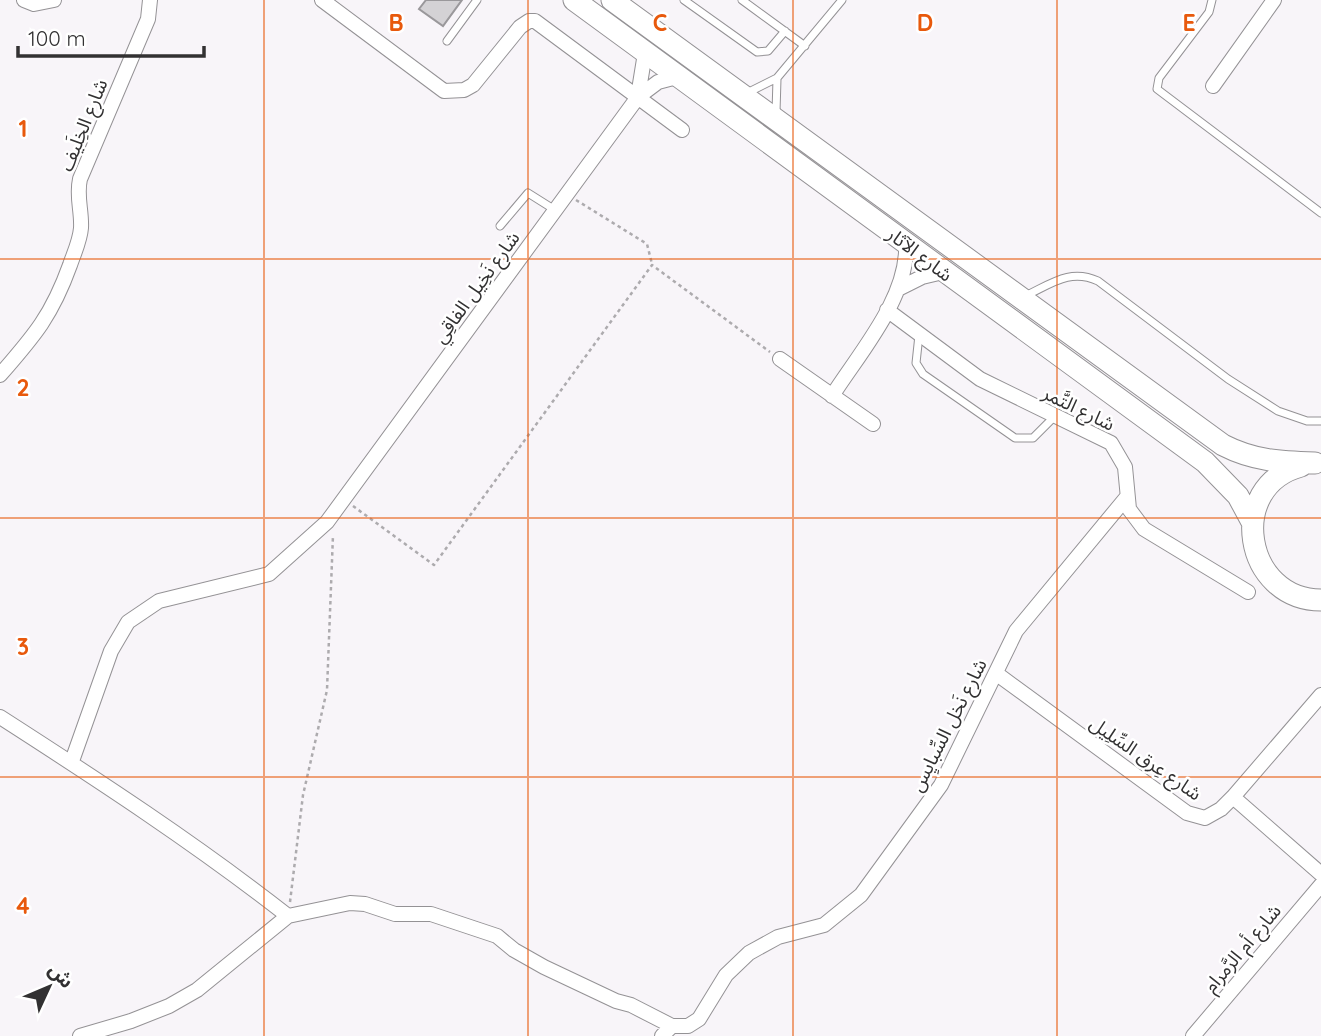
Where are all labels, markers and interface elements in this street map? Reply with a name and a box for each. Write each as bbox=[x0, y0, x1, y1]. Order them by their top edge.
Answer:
text: B bbox=[388, 8, 404, 37]
text: C bbox=[653, 8, 667, 37]
text: D bbox=[917, 8, 933, 37]
text: E bbox=[1182, 8, 1196, 37]
scale bar bbox=[18, 14, 203, 58]
text: 100 m bbox=[28, 25, 86, 51]
street label: شارع الخِلَيف bbox=[54, 75, 114, 175]
text: 1 bbox=[19, 114, 27, 143]
street label: شارع الآثار bbox=[880, 221, 958, 288]
street label: شارع نَخِيل الفاقِي bbox=[427, 226, 527, 350]
text: 2 bbox=[16, 373, 30, 402]
street label: شارع التَّمر bbox=[1037, 380, 1119, 438]
text: 3 bbox=[17, 632, 29, 661]
street label: شارع نَخل السِّبايِس bbox=[904, 655, 994, 797]
street label: شارع عِرق السِّلِيل bbox=[1084, 711, 1206, 807]
text: 4 bbox=[16, 891, 30, 920]
street label: شارع أم الرَّمرام bbox=[1198, 899, 1288, 999]
north arrow bbox=[14, 952, 84, 1022]
text: ش bbox=[44, 957, 79, 993]

